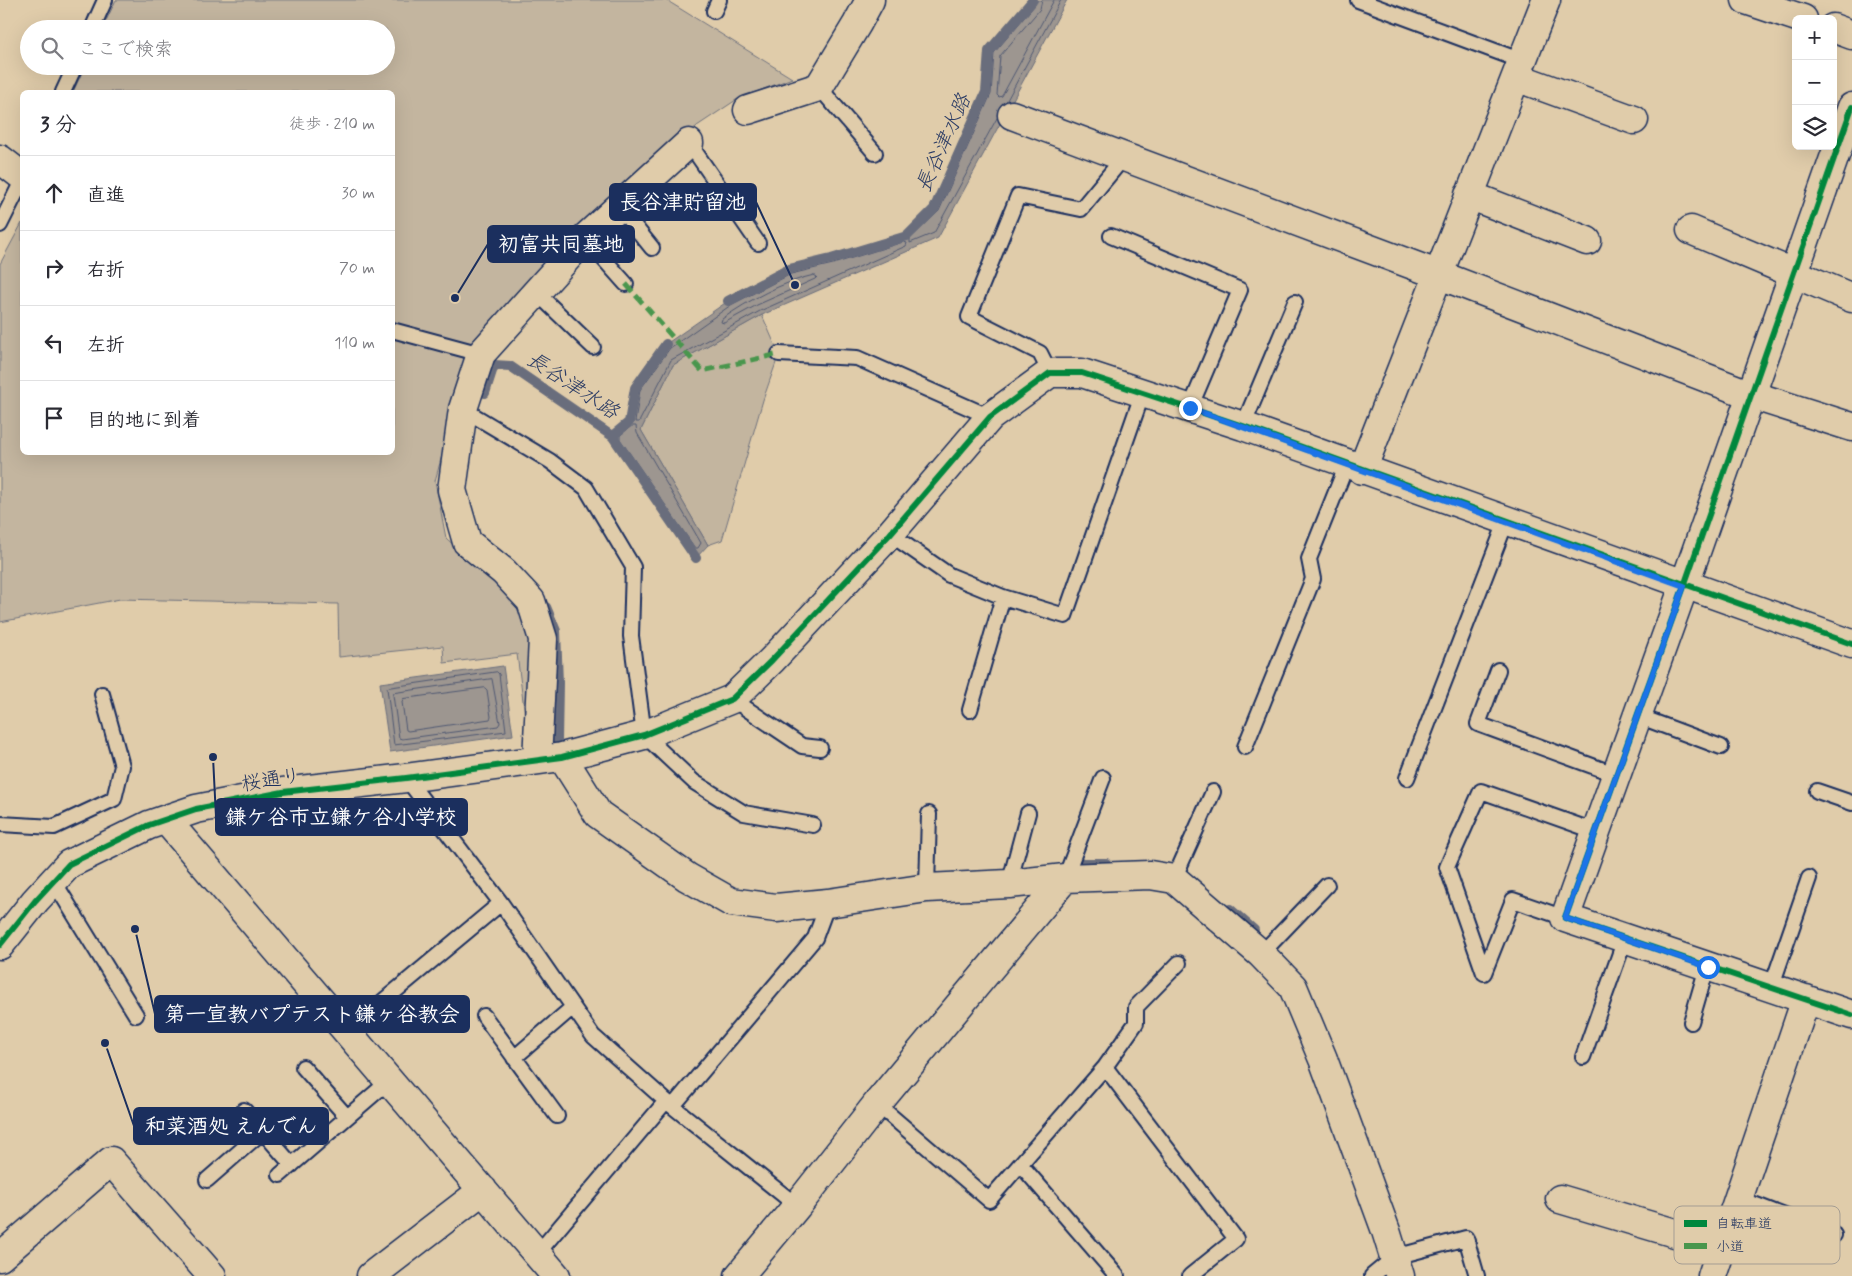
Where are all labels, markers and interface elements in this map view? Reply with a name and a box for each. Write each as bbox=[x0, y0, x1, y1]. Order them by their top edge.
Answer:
map controls bbox=[1792, 15, 1837, 150]
button: + bbox=[1792, 15, 1837, 60]
search box bbox=[20, 20, 395, 75]
icon: search bbox=[38, 34, 66, 62]
text: ここで検索 bbox=[78, 37, 173, 62]
button: − bbox=[1792, 60, 1837, 105]
water label: 長谷津水路 bbox=[910, 89, 978, 197]
button: layers bbox=[1792, 105, 1837, 150]
text: 3 分 bbox=[40, 111, 76, 139]
text: 徒歩 · 210 m bbox=[289, 114, 375, 135]
icon: ahead bbox=[40, 179, 68, 207]
text: 直進 bbox=[87, 183, 125, 208]
text: 30 m bbox=[342, 183, 375, 204]
callout: 長谷津貯留池 bbox=[610, 184, 756, 220]
text: 長谷津貯留池 bbox=[620, 189, 746, 217]
callout: 初富共同墓地 bbox=[488, 226, 634, 262]
text: 初富共同墓地 bbox=[498, 231, 624, 259]
icon: right bbox=[40, 254, 68, 282]
text: 右折 bbox=[87, 258, 125, 283]
text: 70 m bbox=[339, 258, 375, 279]
icon: left bbox=[40, 329, 68, 357]
text: 左折 bbox=[87, 333, 125, 358]
text: 110 m bbox=[334, 333, 375, 354]
water label: 長谷津水路 bbox=[521, 346, 625, 427]
route end bbox=[1179, 397, 1202, 420]
icon: arrive bbox=[40, 404, 68, 432]
text: 目的地に到着 bbox=[87, 408, 201, 433]
street label: 桜通り bbox=[239, 762, 303, 799]
callout: 鎌ケ谷市立鎌ケ谷小学校 bbox=[216, 799, 467, 835]
text: 鎌ケ谷市立鎌ケ谷小学校 bbox=[226, 804, 457, 832]
route start bbox=[1697, 956, 1720, 979]
callout: 第一宣教バプテスト鎌ヶ谷教会 bbox=[155, 996, 469, 1032]
text: 第一宣教バプテスト鎌ヶ谷教会 bbox=[164, 1001, 460, 1029]
callout: 和菜酒処 えんでん bbox=[134, 1108, 328, 1144]
text: 和菜酒処 えんでん bbox=[145, 1113, 317, 1141]
legend bbox=[1674, 1206, 1840, 1264]
text: 自転車道 bbox=[1716, 1215, 1772, 1233]
text: 小道 bbox=[1716, 1238, 1744, 1256]

